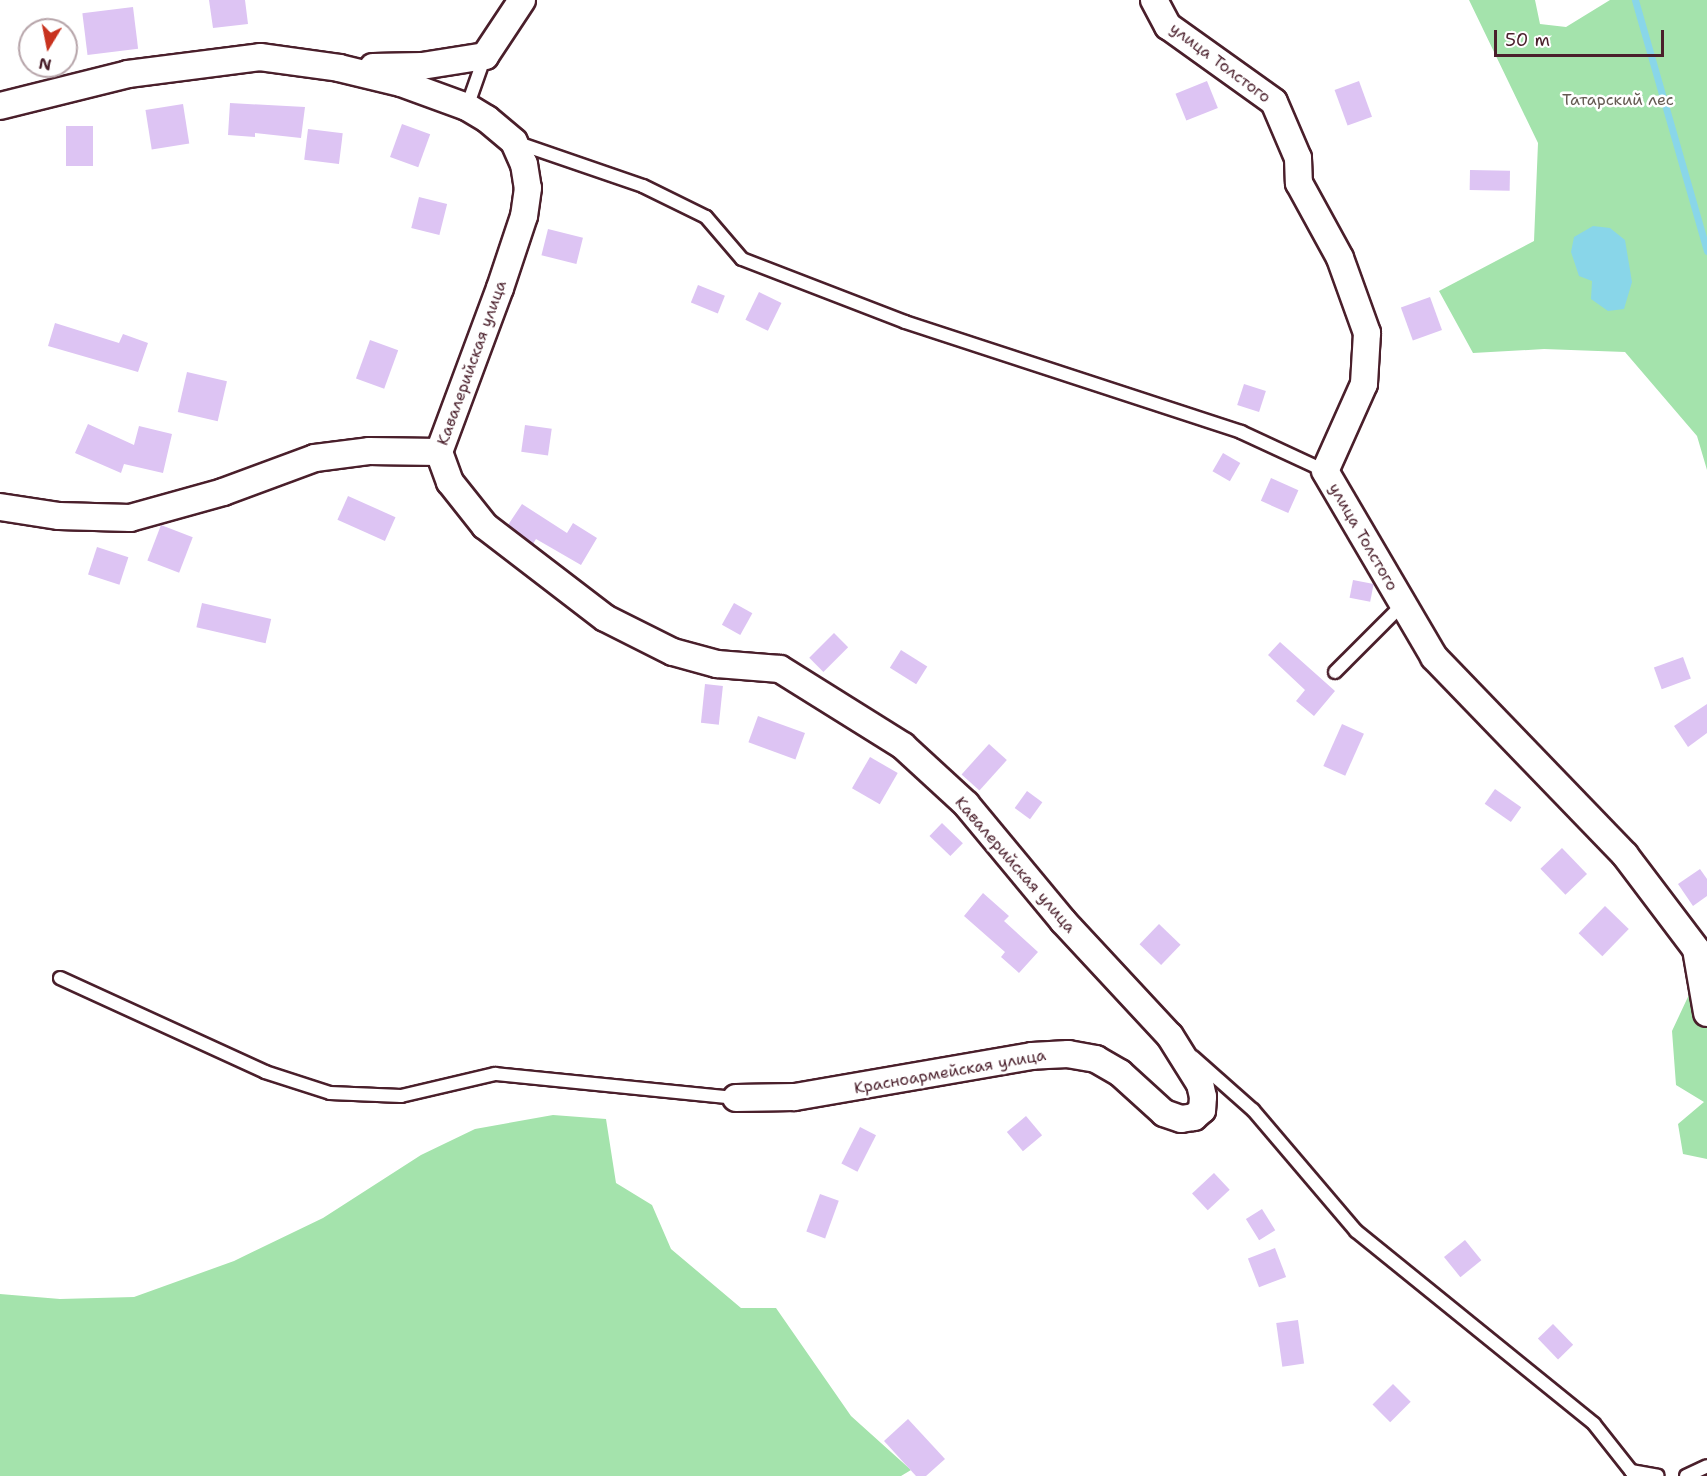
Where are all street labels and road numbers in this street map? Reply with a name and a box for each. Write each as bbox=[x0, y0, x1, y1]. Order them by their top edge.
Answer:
street label: улица Толстого bbox=[1166, 19, 1274, 107]
street label: Кавалерийская улица bbox=[433, 278, 511, 448]
street label: улица Толстого bbox=[1324, 480, 1402, 594]
street label: Кавалерийская улица bbox=[951, 793, 1079, 937]
street label: Красноармейская улица bbox=[853, 1046, 1047, 1098]

